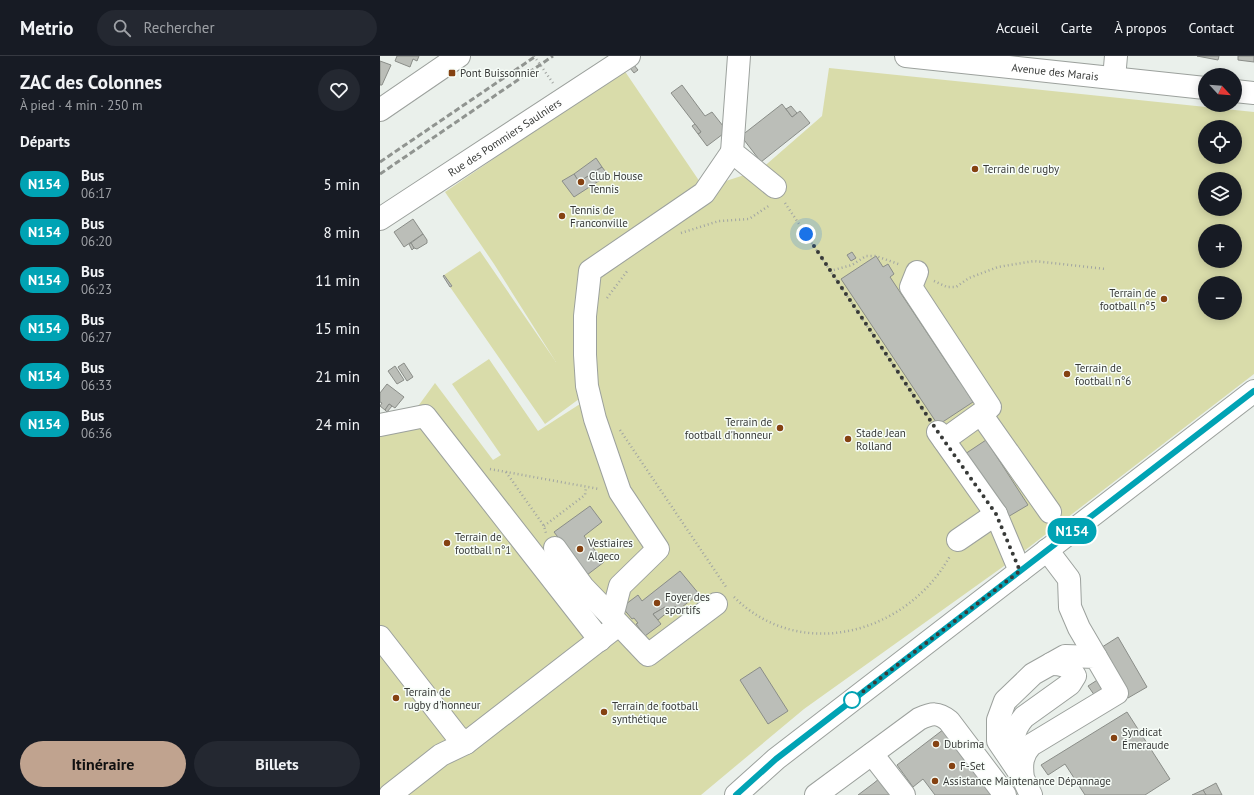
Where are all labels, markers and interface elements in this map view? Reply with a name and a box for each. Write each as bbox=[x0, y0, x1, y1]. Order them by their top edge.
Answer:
search box bbox=[97, 10, 377, 46]
text: Metrio bbox=[20, 16, 73, 40]
icon: search bbox=[111, 17, 133, 39]
text: Rechercher bbox=[143, 18, 215, 37]
text: Accueil bbox=[996, 19, 1039, 37]
text: Carte bbox=[1061, 19, 1092, 37]
text: À propos bbox=[1114, 19, 1167, 37]
text: Contact bbox=[1189, 19, 1234, 37]
street label: Avenue des Marais bbox=[1011, 60, 1100, 84]
place label: Pont Buissonnier bbox=[460, 66, 539, 80]
marker: Pont Buissonnier bbox=[447, 68, 457, 78]
north arrow bbox=[1198, 68, 1242, 112]
map controls bbox=[1198, 68, 1242, 320]
button: heart bbox=[318, 69, 360, 111]
text: ZAC des Colonnes bbox=[20, 70, 162, 94]
street label: Rue des Pommiers Saulniers bbox=[445, 95, 564, 180]
text: À pied · 4 min · 250 m bbox=[20, 97, 142, 114]
button: locate bbox=[1198, 120, 1242, 164]
text: Départs bbox=[20, 132, 70, 151]
place label: Terrain de rugby bbox=[983, 162, 1060, 176]
marker: Terrain de rugby bbox=[970, 164, 980, 174]
text: Bus bbox=[81, 166, 104, 185]
place label: Club House Tennis bbox=[589, 169, 643, 196]
button: layers bbox=[1198, 172, 1242, 216]
text: N154 bbox=[28, 175, 61, 193]
text: 5 min bbox=[323, 175, 360, 194]
marker: Club House Tennis bbox=[576, 177, 586, 187]
text: 06:17 bbox=[81, 185, 112, 202]
place label: Tennis de Franconville bbox=[570, 203, 628, 230]
marker: Tennis de Franconville bbox=[557, 211, 567, 221]
text: Bus bbox=[81, 214, 104, 233]
text: N154 bbox=[28, 223, 61, 241]
text: 8 min bbox=[323, 223, 360, 242]
your location bbox=[796, 224, 816, 244]
button: + bbox=[1198, 224, 1242, 268]
text: 06:20 bbox=[81, 233, 112, 250]
text: Bus bbox=[81, 262, 104, 281]
text: N154 bbox=[28, 271, 61, 289]
text: 11 min bbox=[315, 271, 360, 290]
button: − bbox=[1198, 276, 1242, 320]
text: 06:23 bbox=[81, 281, 112, 298]
place label: Terrain de football n°5 bbox=[1100, 286, 1156, 313]
marker: Terrain de football n°5 bbox=[1159, 294, 1169, 304]
text: Bus bbox=[81, 310, 104, 329]
text: N154 bbox=[28, 319, 61, 337]
text: 15 min bbox=[315, 319, 360, 338]
text: 06:27 bbox=[81, 329, 112, 346]
text: Bus bbox=[81, 358, 104, 377]
place label: Terrain de football n°6 bbox=[1075, 361, 1131, 388]
text: N154 bbox=[28, 367, 61, 385]
text: 21 min bbox=[315, 367, 360, 386]
marker: Terrain de football n°6 bbox=[1062, 369, 1072, 379]
text: 06:33 bbox=[81, 377, 112, 394]
text: Bus bbox=[81, 406, 104, 425]
text: N154 bbox=[28, 415, 61, 433]
text: 24 min bbox=[315, 415, 360, 434]
place label: Terrain de football d'honneur bbox=[685, 415, 772, 442]
marker: Terrain de football d'honneur bbox=[775, 423, 785, 433]
text: 06:36 bbox=[81, 425, 112, 442]
place label: Stade Jean Rolland bbox=[856, 426, 906, 453]
marker: Stade Jean Rolland bbox=[843, 434, 853, 444]
line badge: N154 bbox=[1044, 518, 1100, 544]
text: N154 bbox=[1055, 522, 1089, 540]
place label: Terrain de football n°1 bbox=[455, 530, 511, 557]
place label: Vestiaires Algeco bbox=[587, 536, 633, 563]
marker: Terrain de football n°1 bbox=[442, 538, 452, 548]
marker: Vestiaires Algeco bbox=[575, 544, 585, 554]
place label: Foyer des sportifs bbox=[665, 590, 710, 617]
marker: Foyer des sportifs bbox=[652, 598, 662, 608]
place label: Terrain de rugby d'honneur bbox=[404, 685, 481, 712]
unlabelled marker bbox=[843, 691, 861, 709]
marker: Terrain de rugby d'honneur bbox=[391, 693, 401, 703]
place label: Terrain de football synthétique bbox=[612, 699, 699, 726]
marker: Terrain de football synthétique bbox=[599, 707, 609, 717]
place label: Syndicat Émeraude bbox=[1122, 725, 1169, 752]
marker: Syndicat Émeraude bbox=[1109, 733, 1119, 743]
place label: Dubrima bbox=[944, 737, 984, 751]
marker: Dubrima bbox=[931, 739, 941, 749]
button: Itinéraire bbox=[20, 741, 186, 787]
button: Billets bbox=[194, 741, 360, 787]
place label: F-Set bbox=[960, 759, 985, 773]
marker: F-Set bbox=[947, 761, 957, 771]
place label: Assistance Maintenance Dépannage bbox=[943, 774, 1111, 788]
marker: Assistance Maintenance Dépannage bbox=[930, 776, 940, 786]

